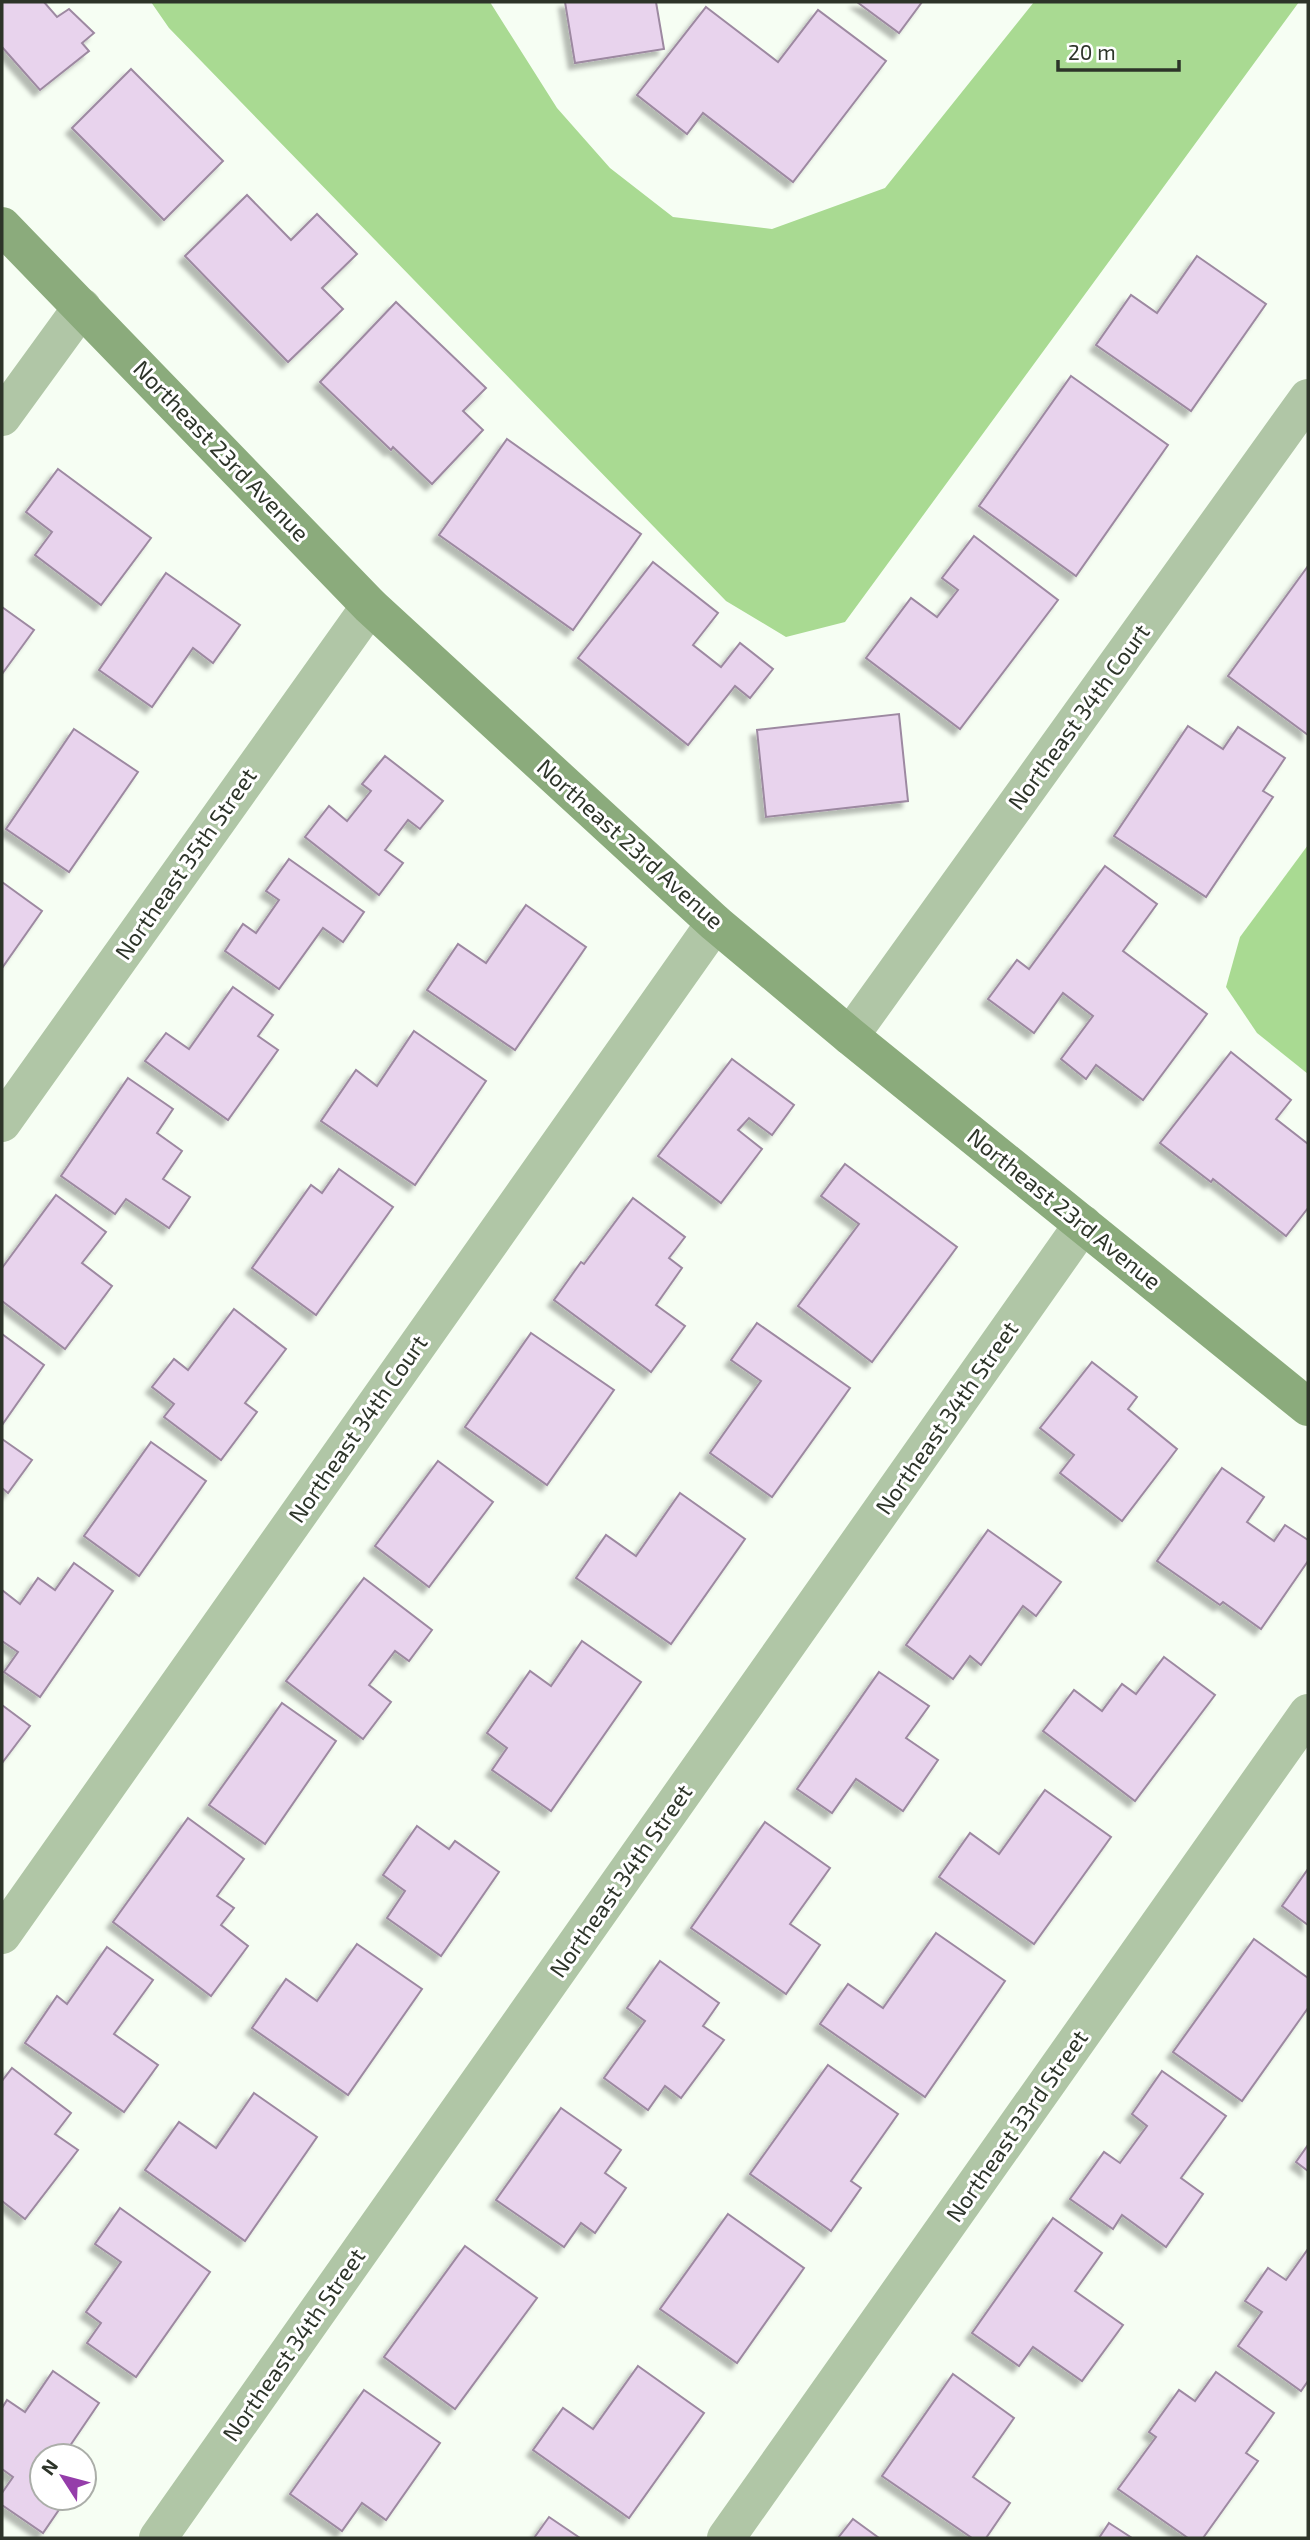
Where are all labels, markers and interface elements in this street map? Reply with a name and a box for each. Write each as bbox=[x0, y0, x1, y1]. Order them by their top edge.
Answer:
scale bar bbox=[1058, 28, 1179, 72]
text: 20 m bbox=[1068, 39, 1116, 64]
street label: Northeast 23rd Avenue bbox=[128, 354, 315, 547]
street label: Northeast 34th Court bbox=[1001, 618, 1155, 815]
street label: Northeast 23rd Avenue bbox=[532, 752, 729, 934]
street label: Northeast 35th Street bbox=[108, 762, 262, 965]
street label: Northeast 23rd Avenue bbox=[962, 1122, 1167, 1295]
street label: Northeast 34th Street bbox=[869, 1315, 1024, 1519]
street label: Northeast 34th Court bbox=[282, 1329, 433, 1528]
street label: Northeast 34th Street bbox=[543, 1778, 698, 1982]
street label: Northeast 33rd Street bbox=[939, 2024, 1093, 2227]
street label: Northeast 34th Street bbox=[216, 2242, 371, 2446]
north arrow bbox=[28, 2442, 98, 2512]
text: N bbox=[36, 2454, 62, 2479]

